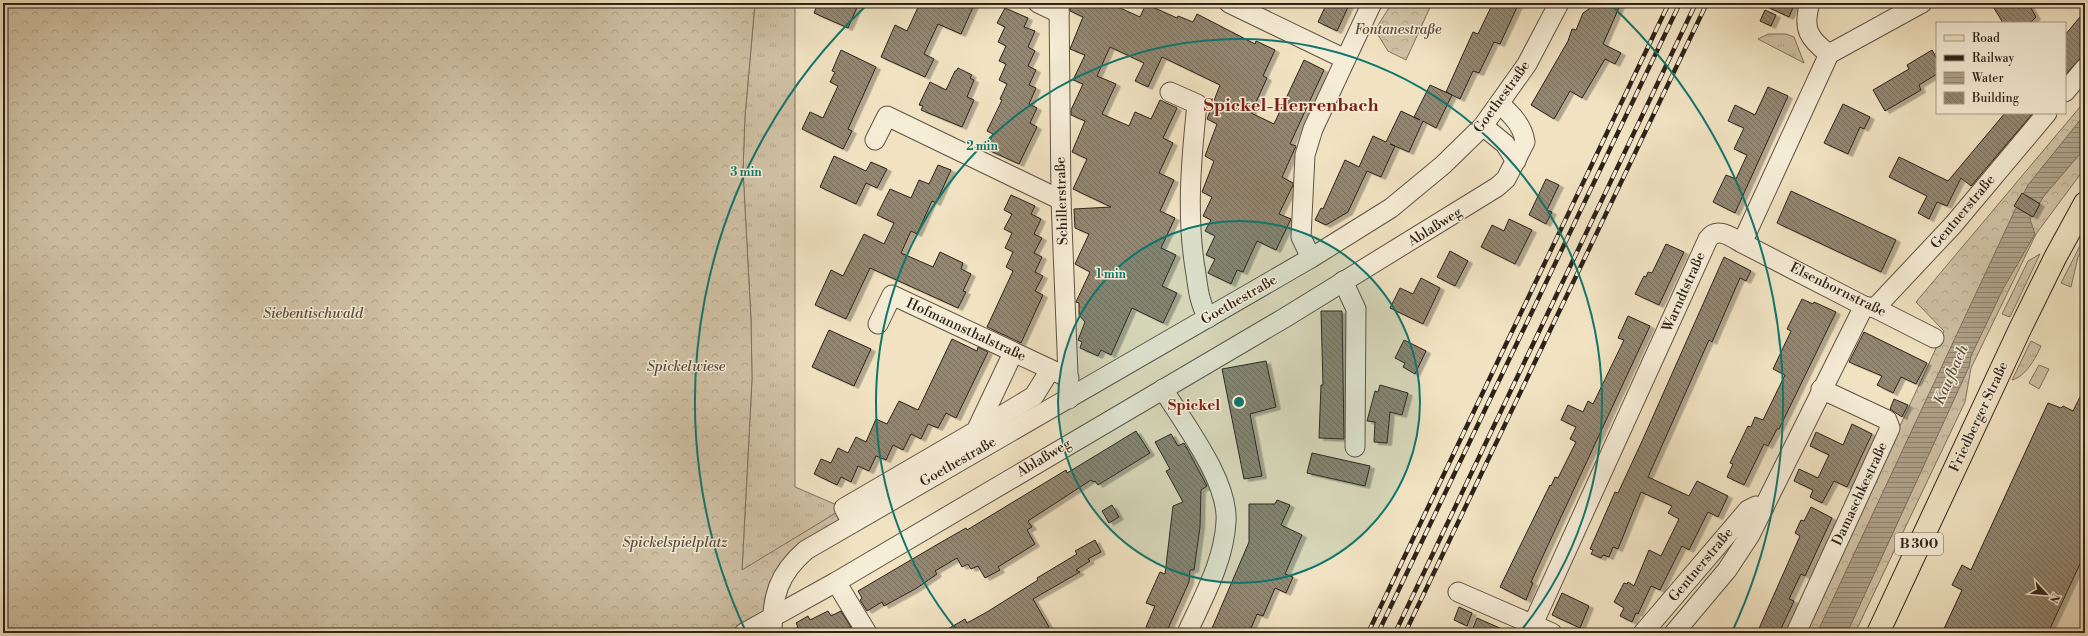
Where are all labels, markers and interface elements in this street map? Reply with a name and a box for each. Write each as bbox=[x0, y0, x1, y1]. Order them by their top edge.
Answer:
park label: Fontanestraße bbox=[1354, 21, 1442, 39]
legend bbox=[1936, 22, 2066, 114]
text: Road bbox=[1972, 31, 2000, 46]
text: Railway bbox=[1972, 51, 2014, 66]
street label: Goethestraße bbox=[1470, 57, 1534, 137]
text: Water bbox=[1971, 71, 2004, 86]
text: Building bbox=[1971, 91, 2020, 106]
district label: Spickel-Herrenbach bbox=[1203, 94, 1379, 117]
text: 2 min bbox=[966, 139, 998, 154]
street label: Schillerstraße bbox=[1051, 156, 1073, 246]
text: 3 min bbox=[730, 165, 762, 180]
street label: Gentnerstraße bbox=[1927, 171, 1999, 253]
street label: Ablaßweg bbox=[1404, 203, 1466, 251]
street label: Warndtstraße bbox=[1658, 249, 1710, 336]
street label: Elsenbornstraße bbox=[1787, 259, 1889, 321]
text: 1 min bbox=[1096, 267, 1127, 282]
street label: Goethestraße bbox=[1198, 271, 1280, 329]
street label: Hofmannsthalstraße bbox=[903, 294, 1029, 366]
park label: Siebentischwald bbox=[263, 305, 364, 323]
water label: Kaufbach bbox=[1929, 341, 1973, 408]
park label: Spickelwiese bbox=[647, 358, 726, 376]
street label: Friedberger Straße bbox=[1945, 359, 2013, 475]
centre of rings bbox=[1232, 395, 1246, 409]
district label: Spickel bbox=[1168, 396, 1220, 415]
street label: Goethestraße bbox=[917, 433, 999, 491]
street label: Ablaßweg bbox=[1013, 434, 1075, 482]
street label: Damaschkestraße bbox=[1828, 439, 1892, 549]
street label: Gentnerstraße bbox=[1665, 524, 1737, 606]
road number: B 300 bbox=[1895, 533, 1943, 555]
park label: Spickelspielplatz bbox=[622, 534, 728, 552]
north arrow bbox=[2026, 574, 2066, 614]
text: N bbox=[2046, 591, 2062, 605]

